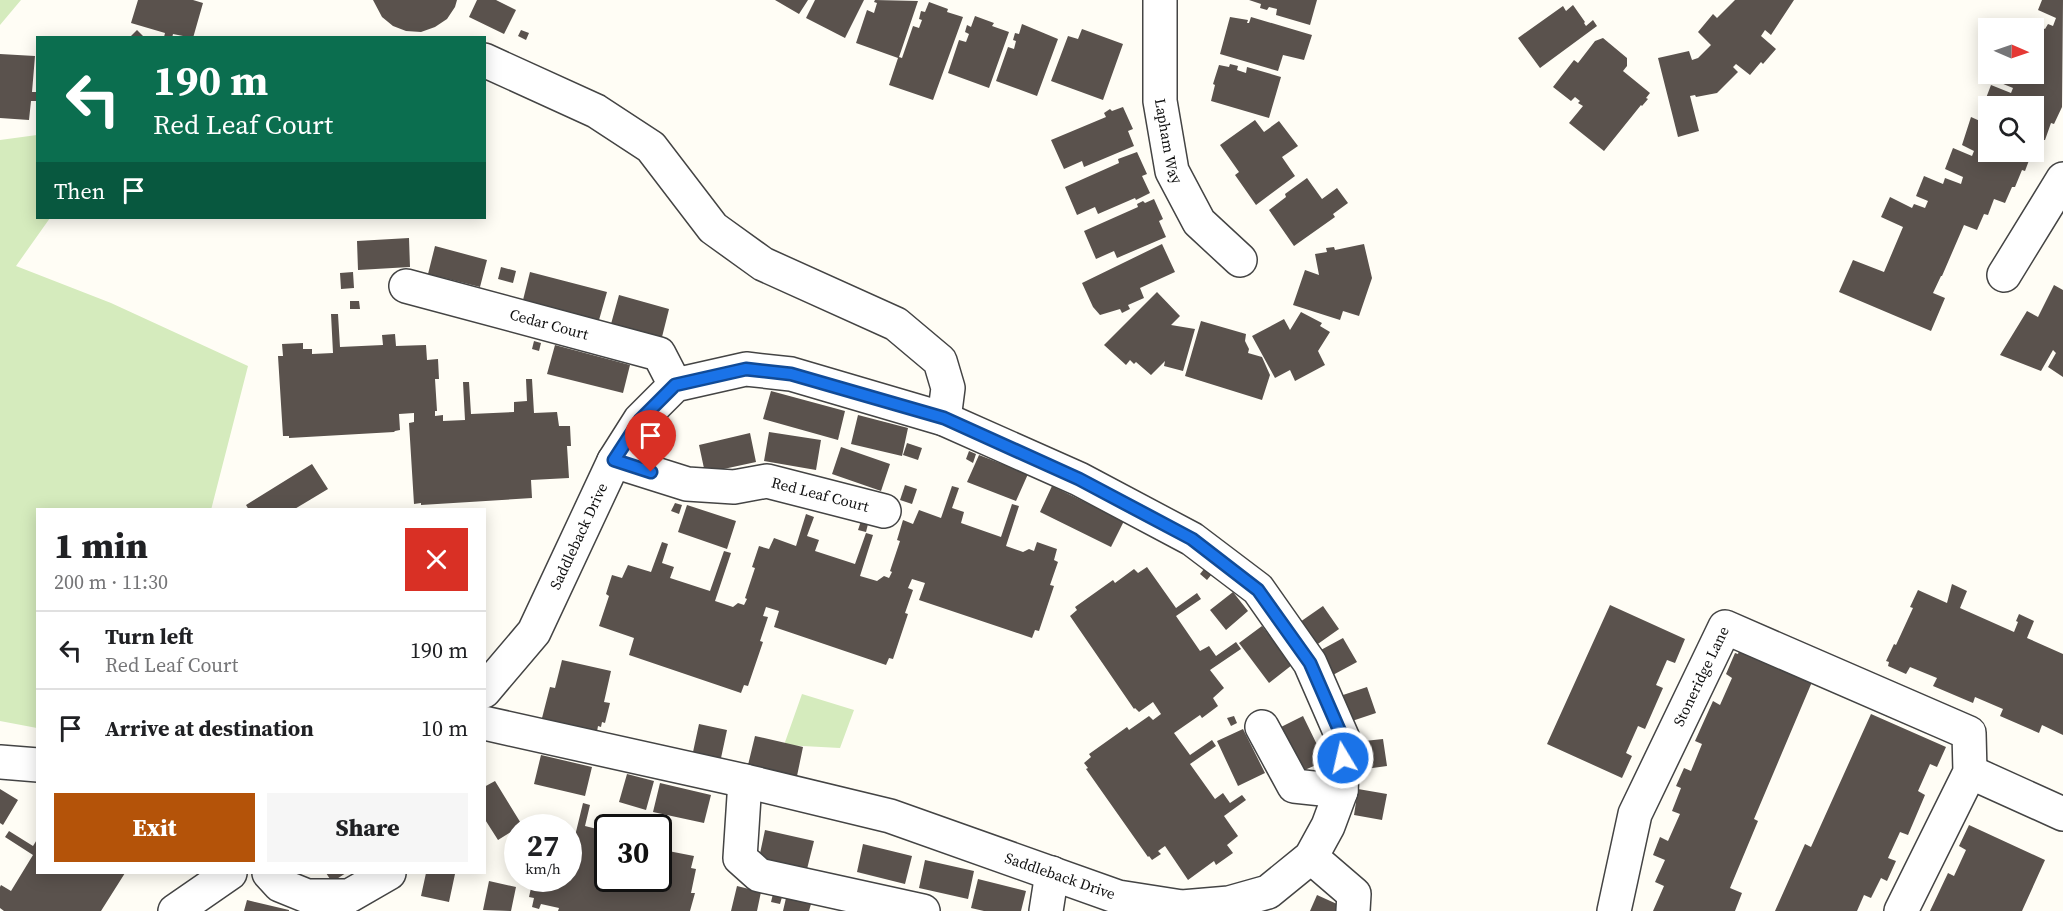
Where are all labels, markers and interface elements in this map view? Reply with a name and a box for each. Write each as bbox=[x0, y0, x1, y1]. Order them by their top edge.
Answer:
north arrow bbox=[1978, 18, 2044, 84]
map controls bbox=[1978, 18, 2044, 162]
text: 190 m bbox=[153, 51, 268, 109]
icon: left bbox=[54, 60, 132, 138]
button: search bbox=[1978, 96, 2044, 162]
street label: Lapham Way bbox=[1150, 97, 1188, 188]
text: Red Leaf Court bbox=[153, 106, 333, 143]
icon: arrive bbox=[117, 174, 150, 207]
text: Then bbox=[54, 176, 105, 206]
street label: Cedar Court bbox=[507, 303, 591, 345]
pin bbox=[625, 410, 676, 472]
icon: arrive bbox=[634, 419, 667, 452]
street label: Red Leaf Court bbox=[769, 472, 871, 517]
street label: Saddleback Drive bbox=[544, 479, 613, 593]
text: 1 min bbox=[54, 521, 148, 570]
button: close bbox=[405, 528, 468, 591]
text: 200 m · 11:30 bbox=[54, 568, 168, 596]
text: Turn left bbox=[105, 621, 193, 651]
street label: Stoneridge Lane bbox=[1668, 622, 1734, 730]
icon: left bbox=[54, 634, 87, 667]
text: 190 m bbox=[410, 635, 468, 665]
text: Red Leaf Court bbox=[105, 651, 238, 679]
icon: arrive bbox=[54, 712, 87, 745]
text: Arrive at destination bbox=[105, 713, 314, 743]
text: 10 m bbox=[421, 713, 468, 743]
position arrow bbox=[1311, 726, 1375, 790]
button: Exit bbox=[54, 793, 255, 862]
button: Share bbox=[267, 793, 468, 862]
speed limit sign: 30 bbox=[594, 814, 672, 892]
text: 27 bbox=[527, 825, 559, 866]
street label: Saddleback Drive bbox=[1002, 847, 1119, 904]
text: km/h bbox=[525, 858, 561, 879]

